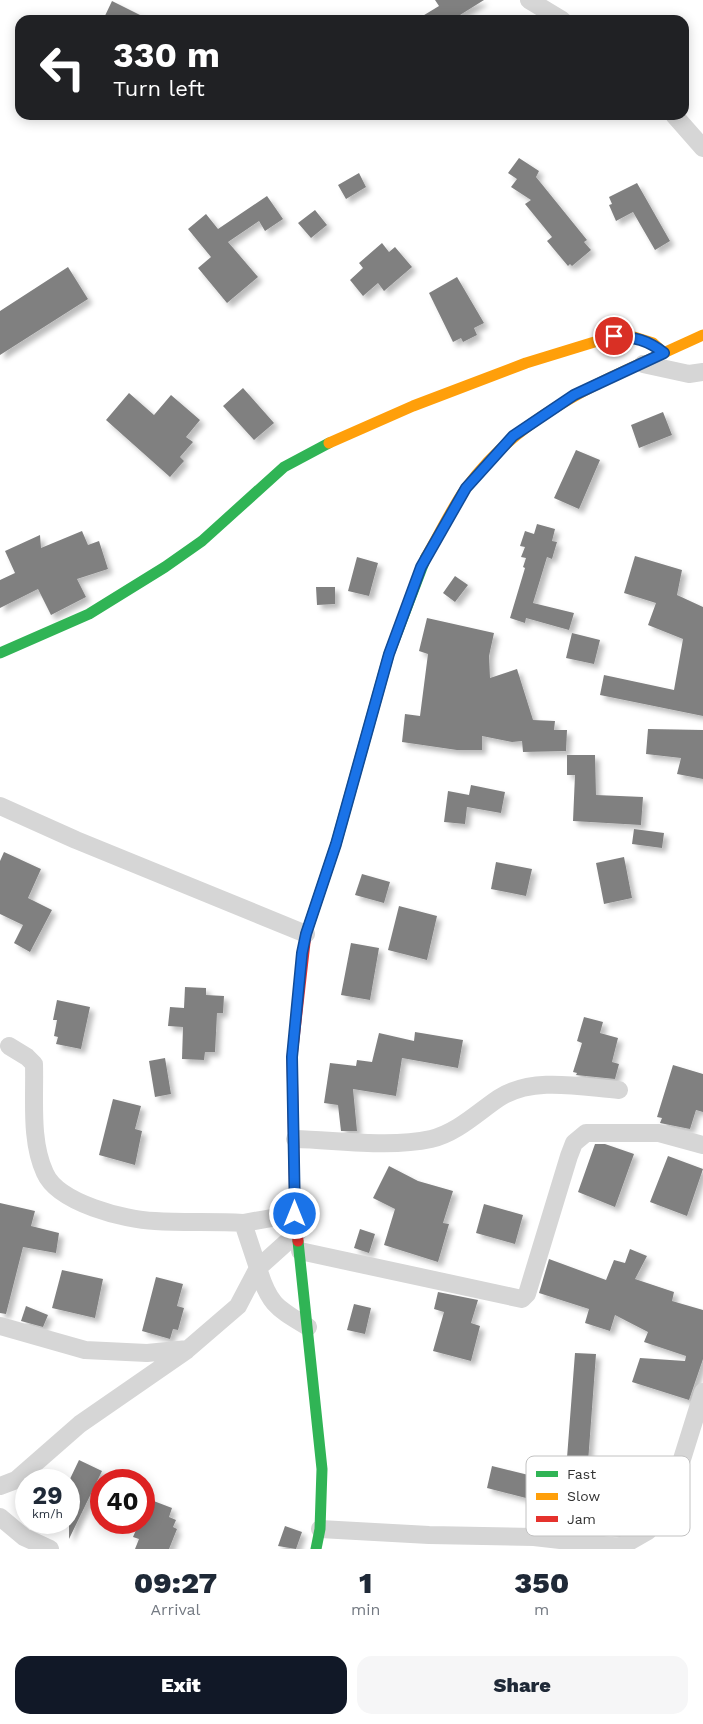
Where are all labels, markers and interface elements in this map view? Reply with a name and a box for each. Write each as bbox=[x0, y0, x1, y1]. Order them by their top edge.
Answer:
text: 330 m bbox=[113, 34, 220, 76]
icon: left bbox=[30, 35, 95, 100]
text: Turn left bbox=[113, 76, 205, 101]
pin bbox=[593, 315, 635, 357]
icon: arrive bbox=[600, 322, 628, 350]
position arrow bbox=[268, 1187, 320, 1239]
legend bbox=[526, 1456, 690, 1536]
text: Fast bbox=[567, 1466, 596, 1482]
speed limit sign: 40 bbox=[90, 1469, 155, 1534]
text: 29 bbox=[32, 1481, 63, 1510]
text: Slow bbox=[567, 1488, 600, 1504]
text: km/h bbox=[32, 1507, 63, 1521]
text: Jam bbox=[567, 1511, 596, 1527]
text: 09:27 bbox=[134, 1565, 217, 1600]
text: 1 bbox=[359, 1565, 372, 1600]
text: 350 bbox=[514, 1565, 569, 1600]
text: Arrival bbox=[151, 1600, 200, 1619]
text: min bbox=[351, 1600, 380, 1619]
text: m bbox=[534, 1600, 549, 1619]
button: Exit bbox=[15, 1656, 347, 1714]
button: Share bbox=[357, 1656, 688, 1714]

